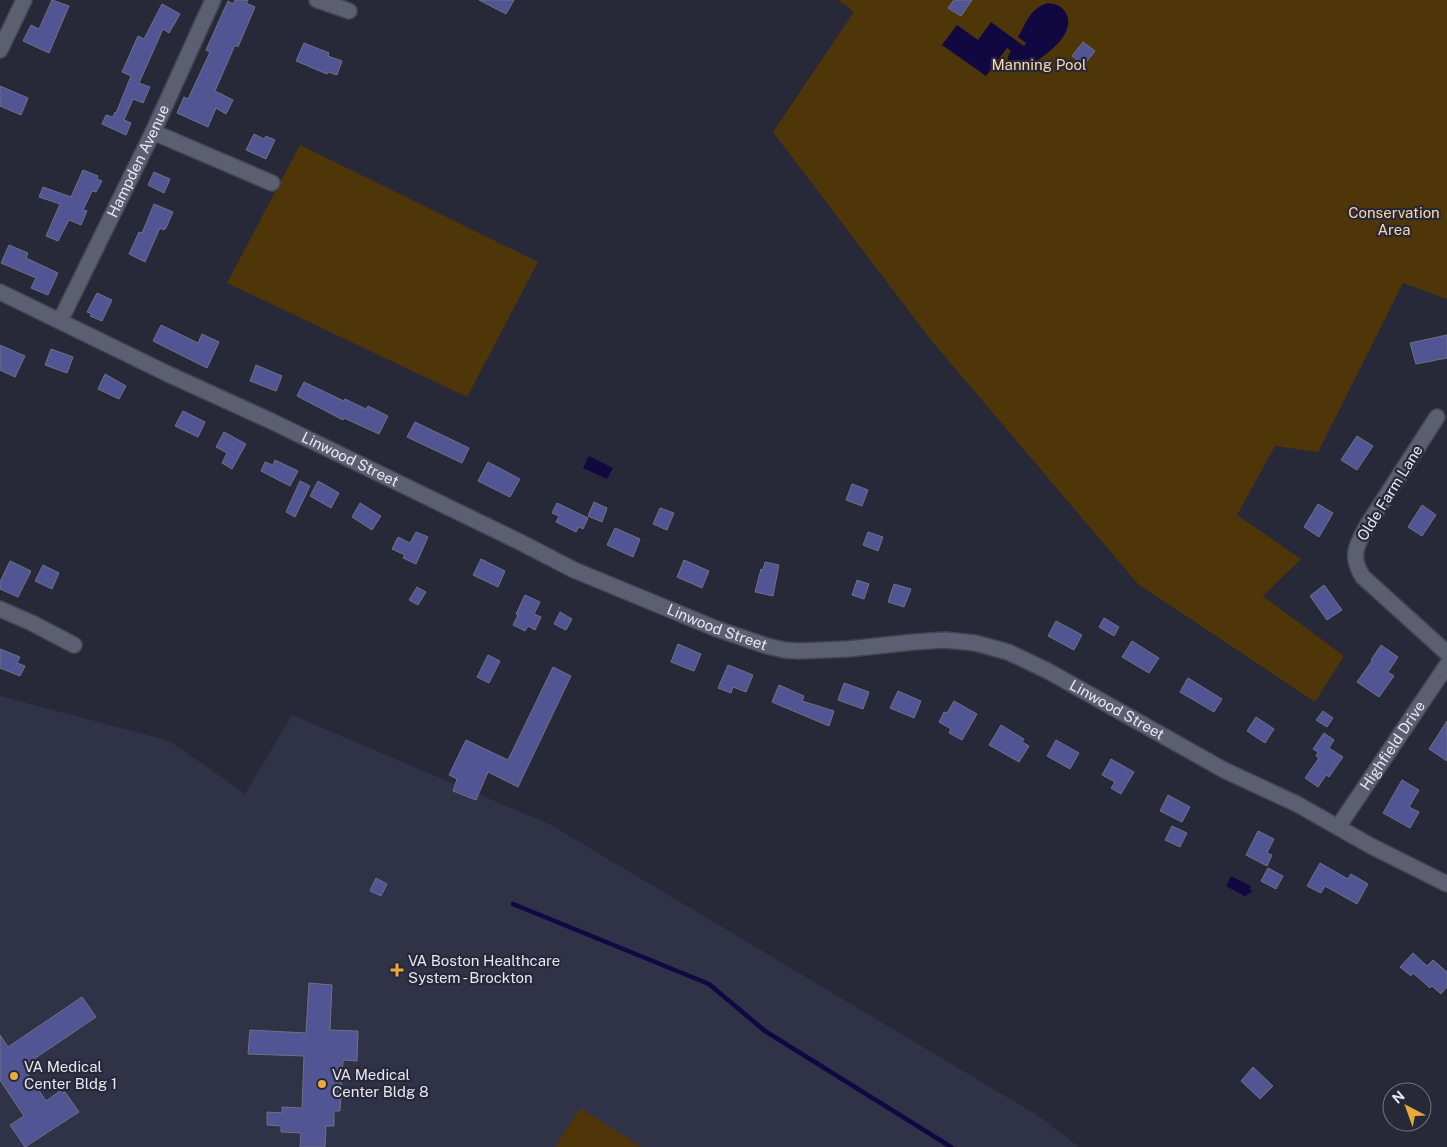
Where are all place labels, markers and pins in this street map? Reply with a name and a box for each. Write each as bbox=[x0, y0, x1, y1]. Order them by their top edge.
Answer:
place label: VA Boston Healthcare System - Brockton bbox=[408, 952, 560, 986]
marker: VA Boston Healthcare System - Brockton bbox=[390, 963, 404, 977]
place label: VA Medical Center Bldg 1 bbox=[24, 1058, 117, 1092]
place label: VA Medical Center Bldg 8 bbox=[332, 1066, 429, 1100]
marker: VA Medical Center Bldg 1 bbox=[8, 1070, 20, 1082]
marker: VA Medical Center Bldg 8 bbox=[316, 1078, 328, 1090]

